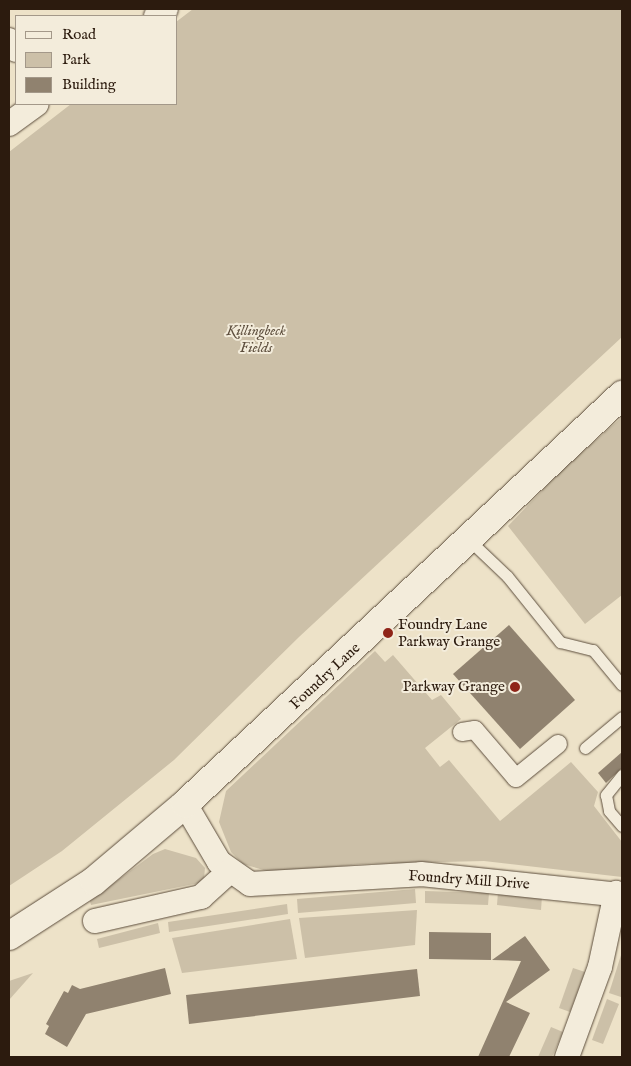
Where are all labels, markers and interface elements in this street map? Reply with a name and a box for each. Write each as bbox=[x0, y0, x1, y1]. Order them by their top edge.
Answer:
legend bbox=[15, 15, 178, 105]
text: Road bbox=[62, 25, 96, 44]
text: Park bbox=[62, 50, 91, 69]
text: Building bbox=[62, 75, 116, 94]
park label: Killingbeck Fields bbox=[226, 321, 286, 356]
place label: Foundry Lane Parkway Grange bbox=[398, 615, 500, 650]
marker: Foundry Lane Parkway Grange bbox=[382, 627, 394, 639]
street label: Foundry Lane bbox=[286, 639, 364, 713]
place label: Parkway Grange bbox=[403, 678, 505, 696]
marker: Parkway Grange bbox=[509, 681, 521, 693]
street label: Foundry Mill Drive bbox=[408, 867, 530, 893]

